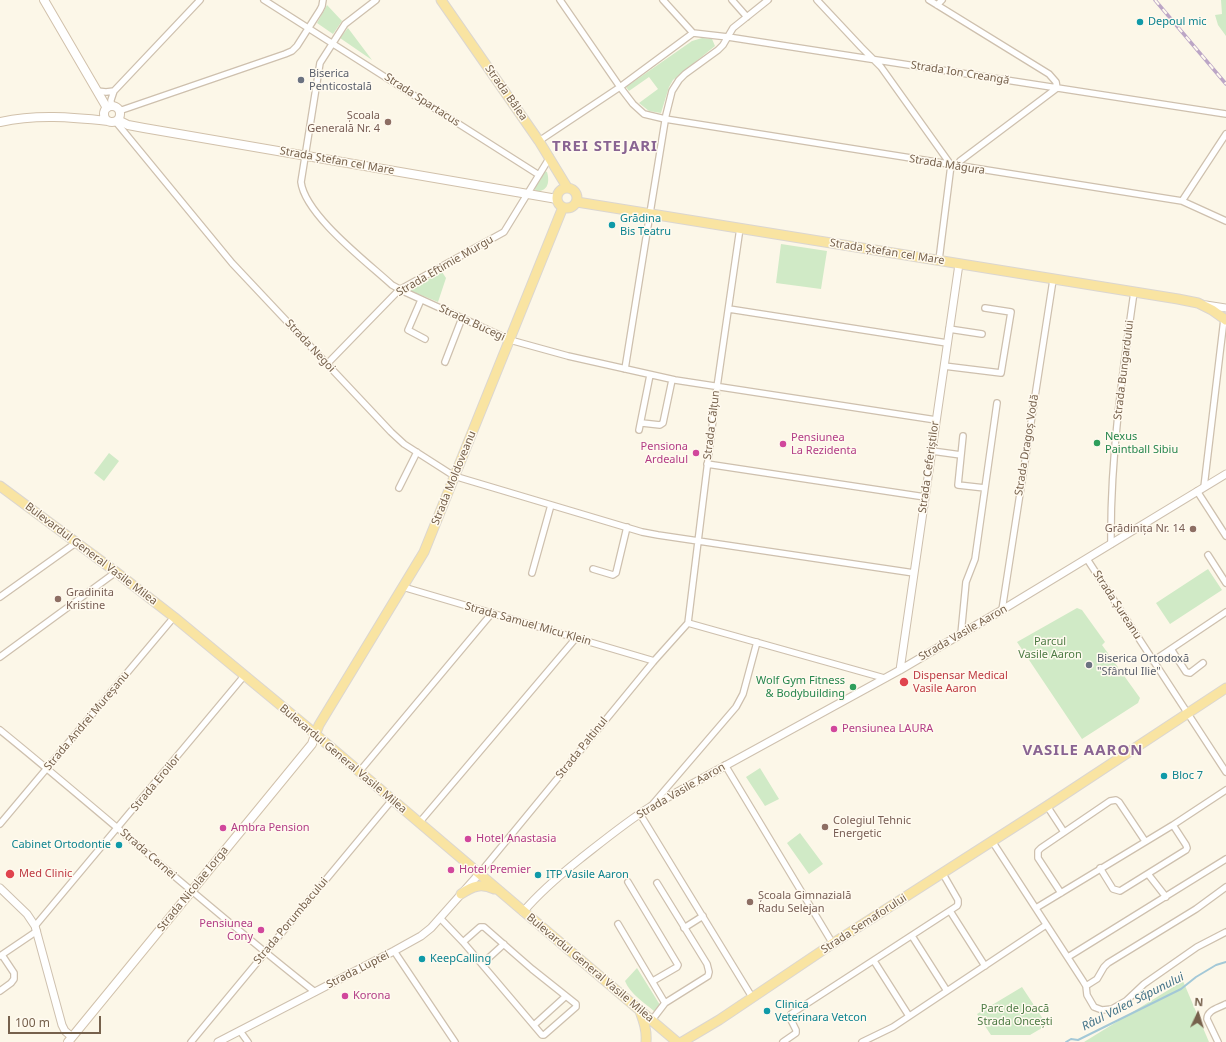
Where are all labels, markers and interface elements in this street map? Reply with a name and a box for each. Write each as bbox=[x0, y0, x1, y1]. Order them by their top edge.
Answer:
place label: Depoul mic bbox=[1148, 15, 1207, 29]
marker: Depoul mic bbox=[1135, 17, 1145, 27]
street label: Strada Ion Creangă bbox=[910, 59, 1010, 87]
street label: Strada Bâlea bbox=[482, 63, 530, 123]
place label: Biserica Penticostală bbox=[309, 67, 372, 93]
street label: Strada Spartacus bbox=[382, 71, 462, 129]
marker: Biserica Penticostală bbox=[296, 75, 306, 85]
place label: Școala Generală Nr. 4 bbox=[307, 109, 380, 135]
marker: Școala Generală Nr. 4 bbox=[383, 117, 393, 127]
district label: TREI STEJARI bbox=[552, 138, 658, 156]
street label: Strada Ștefan cel Mare bbox=[279, 144, 395, 178]
street label: Strada Măgura bbox=[908, 152, 986, 178]
place label: Grădina Bis Teatru bbox=[620, 212, 671, 238]
marker: Grădina Bis Teatru bbox=[607, 220, 617, 230]
street label: Strada Eftimie Murgu bbox=[394, 233, 496, 299]
street label: Strada Ștefan cel Mare bbox=[829, 236, 945, 268]
street label: Strada Bucegi bbox=[437, 302, 507, 344]
street label: Strada Negoi bbox=[282, 317, 338, 375]
street label: Strada Bungardului bbox=[1111, 319, 1137, 421]
street label: Strada Călțun bbox=[701, 390, 723, 460]
street label: Strada Dragoș Vodă bbox=[1012, 393, 1042, 497]
street label: Strada Ceferiștilor bbox=[916, 420, 942, 514]
street label: Strada Moldoveanu bbox=[429, 429, 479, 527]
place label: Nexus Paintball Sibiu bbox=[1105, 430, 1178, 456]
place label: Pensiunea La Rezidenta bbox=[791, 431, 857, 457]
marker: Nexus Paintball Sibiu bbox=[1092, 438, 1102, 448]
marker: Pensiunea La Rezidenta bbox=[778, 439, 788, 449]
place label: Pensiona Ardealul bbox=[641, 440, 688, 466]
marker: Pensiona Ardealul bbox=[691, 448, 701, 458]
street label: Bulevardul General Vasile Milea bbox=[22, 500, 160, 608]
place label: Grădinița Nr. 14 bbox=[1105, 522, 1185, 536]
marker: Grădinița Nr. 14 bbox=[1188, 524, 1198, 534]
street label: Strada Șureanu bbox=[1090, 568, 1144, 642]
place label: Gradinita Kristine bbox=[66, 586, 114, 612]
marker: Gradinita Kristine bbox=[53, 594, 63, 604]
street label: Strada Samuel Micu Klein bbox=[463, 600, 593, 648]
street label: Strada Vasile Aaron bbox=[916, 602, 1010, 664]
park label: Parcul Vasile Aaron bbox=[1018, 635, 1082, 661]
place label: Biserica Ortodoxă "Sfântul Ilie" bbox=[1097, 652, 1189, 678]
marker: Biserica Ortodoxă "Sfântul Ilie" bbox=[1084, 660, 1094, 670]
street label: Strada Andrei Mureșanu bbox=[42, 669, 132, 773]
place label: Dispensar Medical Vasile Aaron bbox=[913, 669, 1008, 695]
place label: Wolf Gym Fitness & Bodybuilding bbox=[756, 674, 845, 700]
marker: Dispensar Medical Vasile Aaron bbox=[898, 676, 910, 688]
marker: Wolf Gym Fitness & Bodybuilding bbox=[848, 682, 858, 692]
street label: Bulevardul General Vasile Milea bbox=[277, 702, 409, 816]
street label: Strada Paltinul bbox=[553, 715, 611, 781]
place label: Pensiunea LAURA bbox=[842, 722, 933, 736]
marker: Pensiunea LAURA bbox=[829, 724, 839, 734]
district label: VASILE AARON bbox=[1023, 742, 1143, 760]
street label: Strada Eroilor bbox=[128, 752, 184, 814]
street label: Strada Vasile Aaron bbox=[634, 760, 728, 822]
place label: Bloc 7 bbox=[1172, 769, 1203, 783]
marker: Bloc 7 bbox=[1159, 771, 1169, 781]
place label: Colegiul Tehnic Energetic bbox=[833, 814, 911, 840]
place label: Ambra Pension bbox=[231, 821, 310, 835]
marker: Colegiul Tehnic Energetic bbox=[820, 822, 830, 832]
marker: Ambra Pension bbox=[218, 823, 228, 833]
street label: Strada Cernei bbox=[117, 826, 179, 882]
place label: Hotel Anastasia bbox=[476, 832, 556, 846]
marker: Hotel Anastasia bbox=[463, 834, 473, 844]
place label: Cabinet Ortodontie bbox=[11, 838, 111, 852]
marker: Cabinet Ortodontie bbox=[114, 840, 124, 850]
street label: Strada Nicolae Iorga bbox=[155, 844, 231, 934]
place label: Hotel Premier bbox=[459, 863, 531, 877]
marker: Hotel Premier bbox=[446, 865, 456, 875]
place label: Med Clinic bbox=[19, 867, 72, 881]
marker: Med Clinic bbox=[4, 868, 16, 880]
place label: ITP Vasile Aaron bbox=[546, 868, 629, 882]
marker: ITP Vasile Aaron bbox=[533, 870, 543, 880]
street label: Strada Porumbacului bbox=[251, 875, 331, 967]
place label: Școala Gimnazială Radu Selejan bbox=[758, 889, 851, 915]
street label: Strada Semaforului bbox=[819, 891, 909, 957]
marker: Școala Gimnazială Radu Selejan bbox=[745, 897, 755, 907]
street label: Bulevardul General Vasile Milea bbox=[524, 911, 656, 1025]
place label: Pensiunea Cony bbox=[199, 917, 253, 943]
marker: Pensiunea Cony bbox=[256, 925, 266, 935]
street label: Strada Luptei bbox=[324, 949, 392, 991]
place label: KeepCalling bbox=[430, 952, 491, 966]
marker: KeepCalling bbox=[417, 954, 427, 964]
water label: Râul Valea Săpunului bbox=[1079, 970, 1187, 1034]
place label: Korona bbox=[353, 989, 390, 1003]
marker: Korona bbox=[340, 991, 350, 1001]
north arrow bbox=[1178, 994, 1218, 1034]
text: N bbox=[1194, 994, 1204, 1009]
place label: Clinica Veterinara Vetcon bbox=[775, 998, 867, 1024]
park label: Parc de Joacă Strada Oncești bbox=[977, 1002, 1053, 1028]
marker: Clinica Veterinara Vetcon bbox=[762, 1006, 772, 1016]
scale bar bbox=[10, 1008, 103, 1034]
text: 100 m bbox=[15, 1014, 50, 1031]

